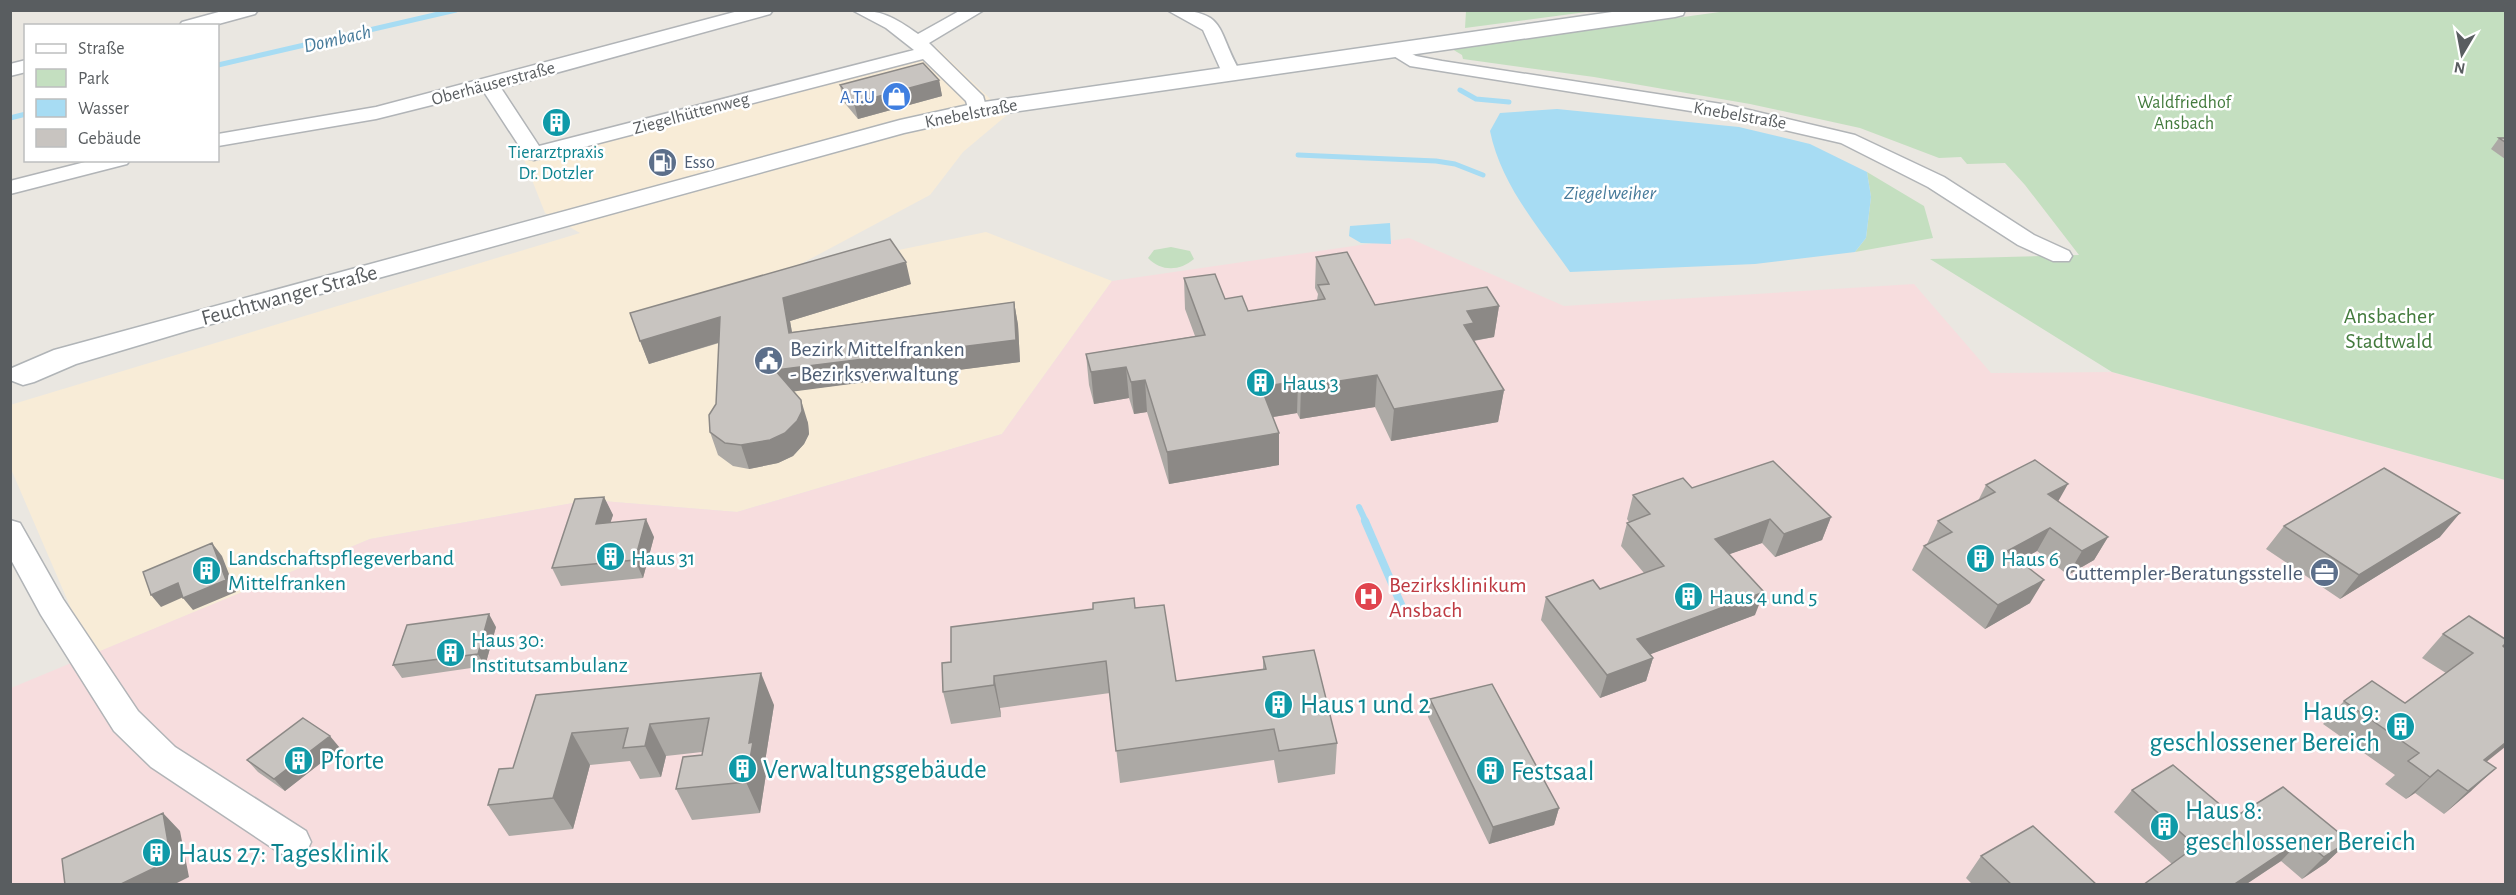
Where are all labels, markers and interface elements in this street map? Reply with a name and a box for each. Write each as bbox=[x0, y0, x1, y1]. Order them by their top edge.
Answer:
water label: Dombach bbox=[302, 22, 373, 56]
legend bbox=[24, 24, 219, 162]
north arrow bbox=[2432, 24, 2492, 84]
text: Straße bbox=[78, 40, 124, 58]
street label: Oberhäuserstraße bbox=[430, 59, 557, 109]
text: N bbox=[2453, 59, 2466, 77]
text: Park bbox=[78, 70, 110, 88]
shop icon: A.T.U bbox=[880, 81, 912, 113]
place label: A.T.U bbox=[840, 89, 875, 107]
street label: Ziegelhüttenweg bbox=[631, 90, 751, 138]
park label: Waldfriedhof Ansbach bbox=[2137, 94, 2232, 133]
street label: Knebelstraße bbox=[923, 96, 1019, 132]
street label: Knebelstraße bbox=[1692, 99, 1788, 133]
text: Wasser bbox=[78, 100, 129, 118]
building icon: Tierarztpraxis Dr. Dotzler bbox=[540, 107, 572, 139]
text: Gebäude bbox=[78, 130, 141, 148]
place label: Tierarztpraxis Dr. Dotzler bbox=[508, 144, 604, 183]
fuel station icon: Esso bbox=[647, 146, 679, 178]
place label: Esso bbox=[684, 154, 715, 172]
water label: Ziegelweiher bbox=[1564, 183, 1657, 203]
street label: Feuchtwanger Straße bbox=[199, 261, 380, 329]
park label: Ansbacher Stadtwald bbox=[2344, 305, 2434, 352]
place label: Bezirk Mittelfranken - Bezirksverwaltung bbox=[790, 338, 965, 385]
public building icon: Bezirk Mittelfranken - Bezirksverwaltung bbox=[753, 345, 785, 377]
building icon: Haus 3 bbox=[1245, 366, 1277, 398]
place label: Haus 3 bbox=[1282, 372, 1339, 394]
building icon: Haus 31 bbox=[594, 541, 626, 573]
building icon: Haus 6 bbox=[1964, 542, 1996, 574]
place label: Landschaftspflegeverband Mittelfranken bbox=[228, 547, 454, 594]
place label: Haus 31 bbox=[631, 547, 695, 569]
place label: Haus 6 bbox=[2001, 548, 2059, 570]
building icon: Landschaftspflegeverband Mittelfranken bbox=[191, 554, 223, 586]
office icon: Guttempler-Beratungsstelle bbox=[2308, 556, 2340, 588]
place label: Guttempler-Beratungsstelle bbox=[2065, 562, 2303, 584]
place label: Bezirksklinikum Ansbach bbox=[1389, 574, 1527, 621]
building icon: Haus 4 und 5 bbox=[1672, 580, 1704, 612]
hospital icon: Bezirksklinikum Ansbach bbox=[1352, 581, 1384, 613]
place label: Haus 4 und 5 bbox=[1709, 586, 1818, 608]
place label: Haus 30: Institutsambulanz bbox=[471, 629, 628, 676]
building icon: Haus 30: Institutsambulanz bbox=[434, 636, 466, 668]
building icon: Haus 1 und 2 bbox=[1263, 688, 1295, 720]
place label: Haus 1 und 2 bbox=[1300, 691, 1431, 718]
place label: Haus 9: geschlossener Bereich bbox=[2149, 698, 2380, 756]
building icon: Haus 9: geschlossener Bereich bbox=[2385, 711, 2417, 743]
building icon: Pforte bbox=[283, 744, 315, 776]
place label: Pforte bbox=[320, 747, 384, 774]
building icon: Verwaltungsgebäude bbox=[726, 753, 758, 785]
building icon: Festsaal bbox=[1474, 755, 1506, 787]
place label: Verwaltungsgebäude bbox=[763, 756, 987, 783]
place label: Festsaal bbox=[1511, 758, 1594, 785]
place label: Haus 8: geschlossener Bereich bbox=[2185, 797, 2416, 855]
building icon: Haus 8: geschlossener Bereich bbox=[2148, 810, 2180, 842]
building icon: Haus 27: Tagesklinik bbox=[141, 837, 173, 869]
place label: Haus 27: Tagesklinik bbox=[178, 840, 389, 867]

